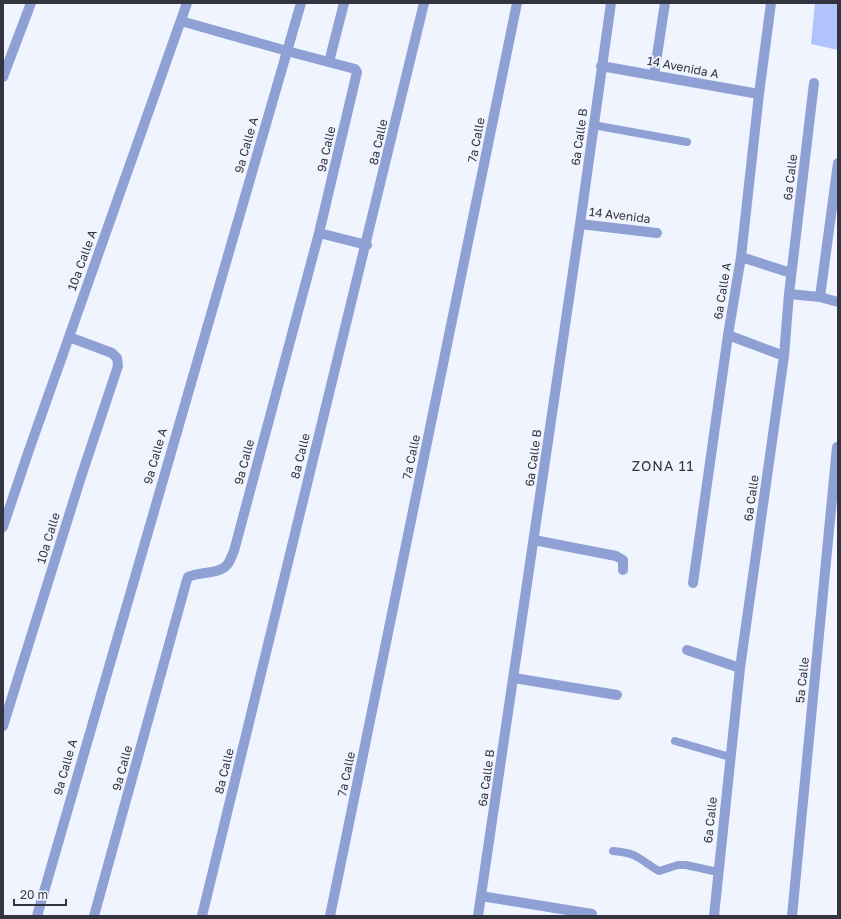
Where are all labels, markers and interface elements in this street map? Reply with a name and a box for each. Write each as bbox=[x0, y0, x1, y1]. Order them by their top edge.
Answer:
street label: 14 Avenida A bbox=[646, 53, 720, 81]
street label: 6a Calle B bbox=[568, 107, 590, 167]
street label: 9a Calle A bbox=[231, 115, 261, 175]
street label: 7a Calle bbox=[464, 116, 488, 164]
street label: 8a Calle bbox=[365, 118, 391, 166]
street label: 9a Calle bbox=[313, 125, 339, 173]
street label: 6a Calle bbox=[780, 153, 800, 201]
street label: 14 Avenida bbox=[588, 204, 652, 226]
street label: 10a Calle A bbox=[64, 228, 100, 292]
street label: 6a Calle A bbox=[710, 261, 734, 321]
street label: 9a Calle A bbox=[140, 426, 170, 486]
street label: 6a Calle B bbox=[522, 428, 544, 488]
street label: 8a Calle bbox=[287, 432, 313, 480]
street label: 7a Calle bbox=[399, 433, 423, 481]
street label: 9a Calle bbox=[231, 438, 257, 486]
district label: ZONA 11 bbox=[632, 457, 694, 474]
street label: 6a Calle bbox=[740, 474, 762, 522]
street label: 10a Calle bbox=[33, 511, 63, 565]
street label: 5a Calle bbox=[792, 656, 812, 704]
street label: 9a Calle A bbox=[50, 737, 80, 797]
street label: 9a Calle bbox=[109, 744, 135, 792]
street label: 8a Calle bbox=[211, 747, 237, 795]
street label: 6a Calle B bbox=[475, 748, 497, 808]
street label: 7a Calle bbox=[334, 750, 358, 798]
street label: 6a Calle bbox=[700, 796, 720, 844]
scale bar bbox=[14, 881, 66, 907]
text: 20 m bbox=[20, 887, 48, 902]

